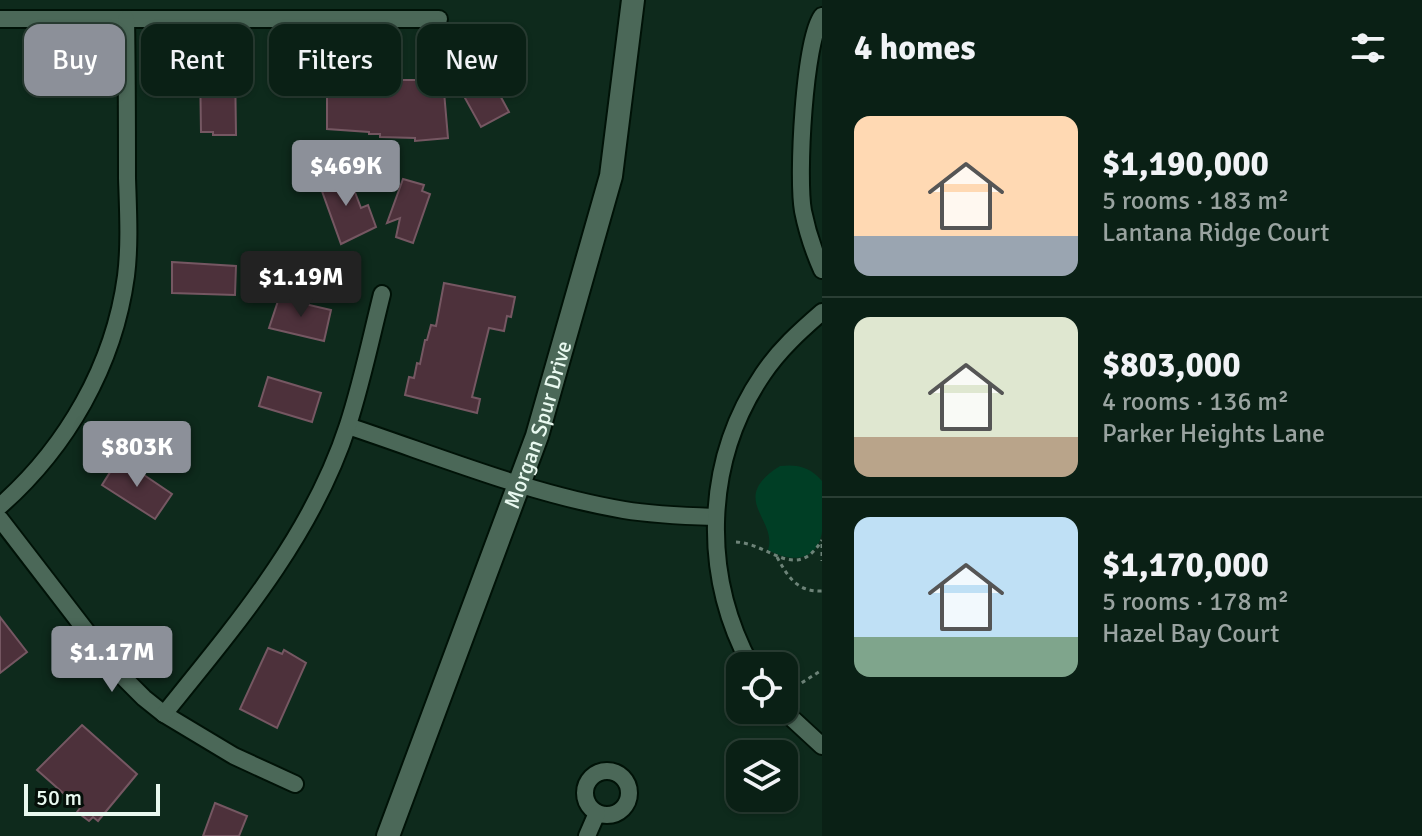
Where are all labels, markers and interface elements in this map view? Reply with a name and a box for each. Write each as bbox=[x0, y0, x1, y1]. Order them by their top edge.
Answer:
chip: Buy bbox=[24, 24, 125, 96]
chip: Rent bbox=[141, 24, 253, 96]
chip: Filters bbox=[269, 24, 401, 96]
chip: New bbox=[417, 24, 526, 96]
icon: filters bbox=[1346, 26, 1390, 70]
text: 4 homes bbox=[854, 27, 975, 69]
pin: $469K bbox=[290, 140, 402, 208]
text: $1,190,000 bbox=[1102, 143, 1269, 185]
icon: home bbox=[918, 148, 1014, 244]
text: $469K bbox=[310, 150, 382, 182]
text: 5 rooms · 183 m² bbox=[1102, 185, 1289, 217]
text: Lantana Ridge Court bbox=[1102, 217, 1329, 249]
pin: $1.19M bbox=[236, 251, 366, 319]
text: $1.19M bbox=[258, 261, 344, 293]
street label: Morgan Spur Drive bbox=[498, 338, 577, 512]
text: $803,000 bbox=[1102, 344, 1241, 386]
icon: home bbox=[918, 349, 1014, 445]
text: 4 rooms · 136 m² bbox=[1102, 386, 1289, 418]
text: Parker Heights Lane bbox=[1102, 418, 1325, 450]
pin: $803K bbox=[81, 421, 193, 489]
text: $803K bbox=[101, 431, 173, 463]
text: $1,170,000 bbox=[1102, 544, 1269, 586]
icon: home bbox=[918, 549, 1014, 645]
text: 5 rooms · 178 m² bbox=[1102, 586, 1289, 618]
text: Hazel Bay Court bbox=[1102, 618, 1279, 650]
pin: $1.17M bbox=[47, 626, 177, 694]
text: $1.17M bbox=[69, 636, 155, 668]
map controls bbox=[726, 652, 798, 812]
button: locate bbox=[726, 652, 798, 724]
button: layers bbox=[726, 740, 798, 812]
scale bar bbox=[24, 780, 160, 816]
text: 50 m bbox=[36, 784, 82, 811]

